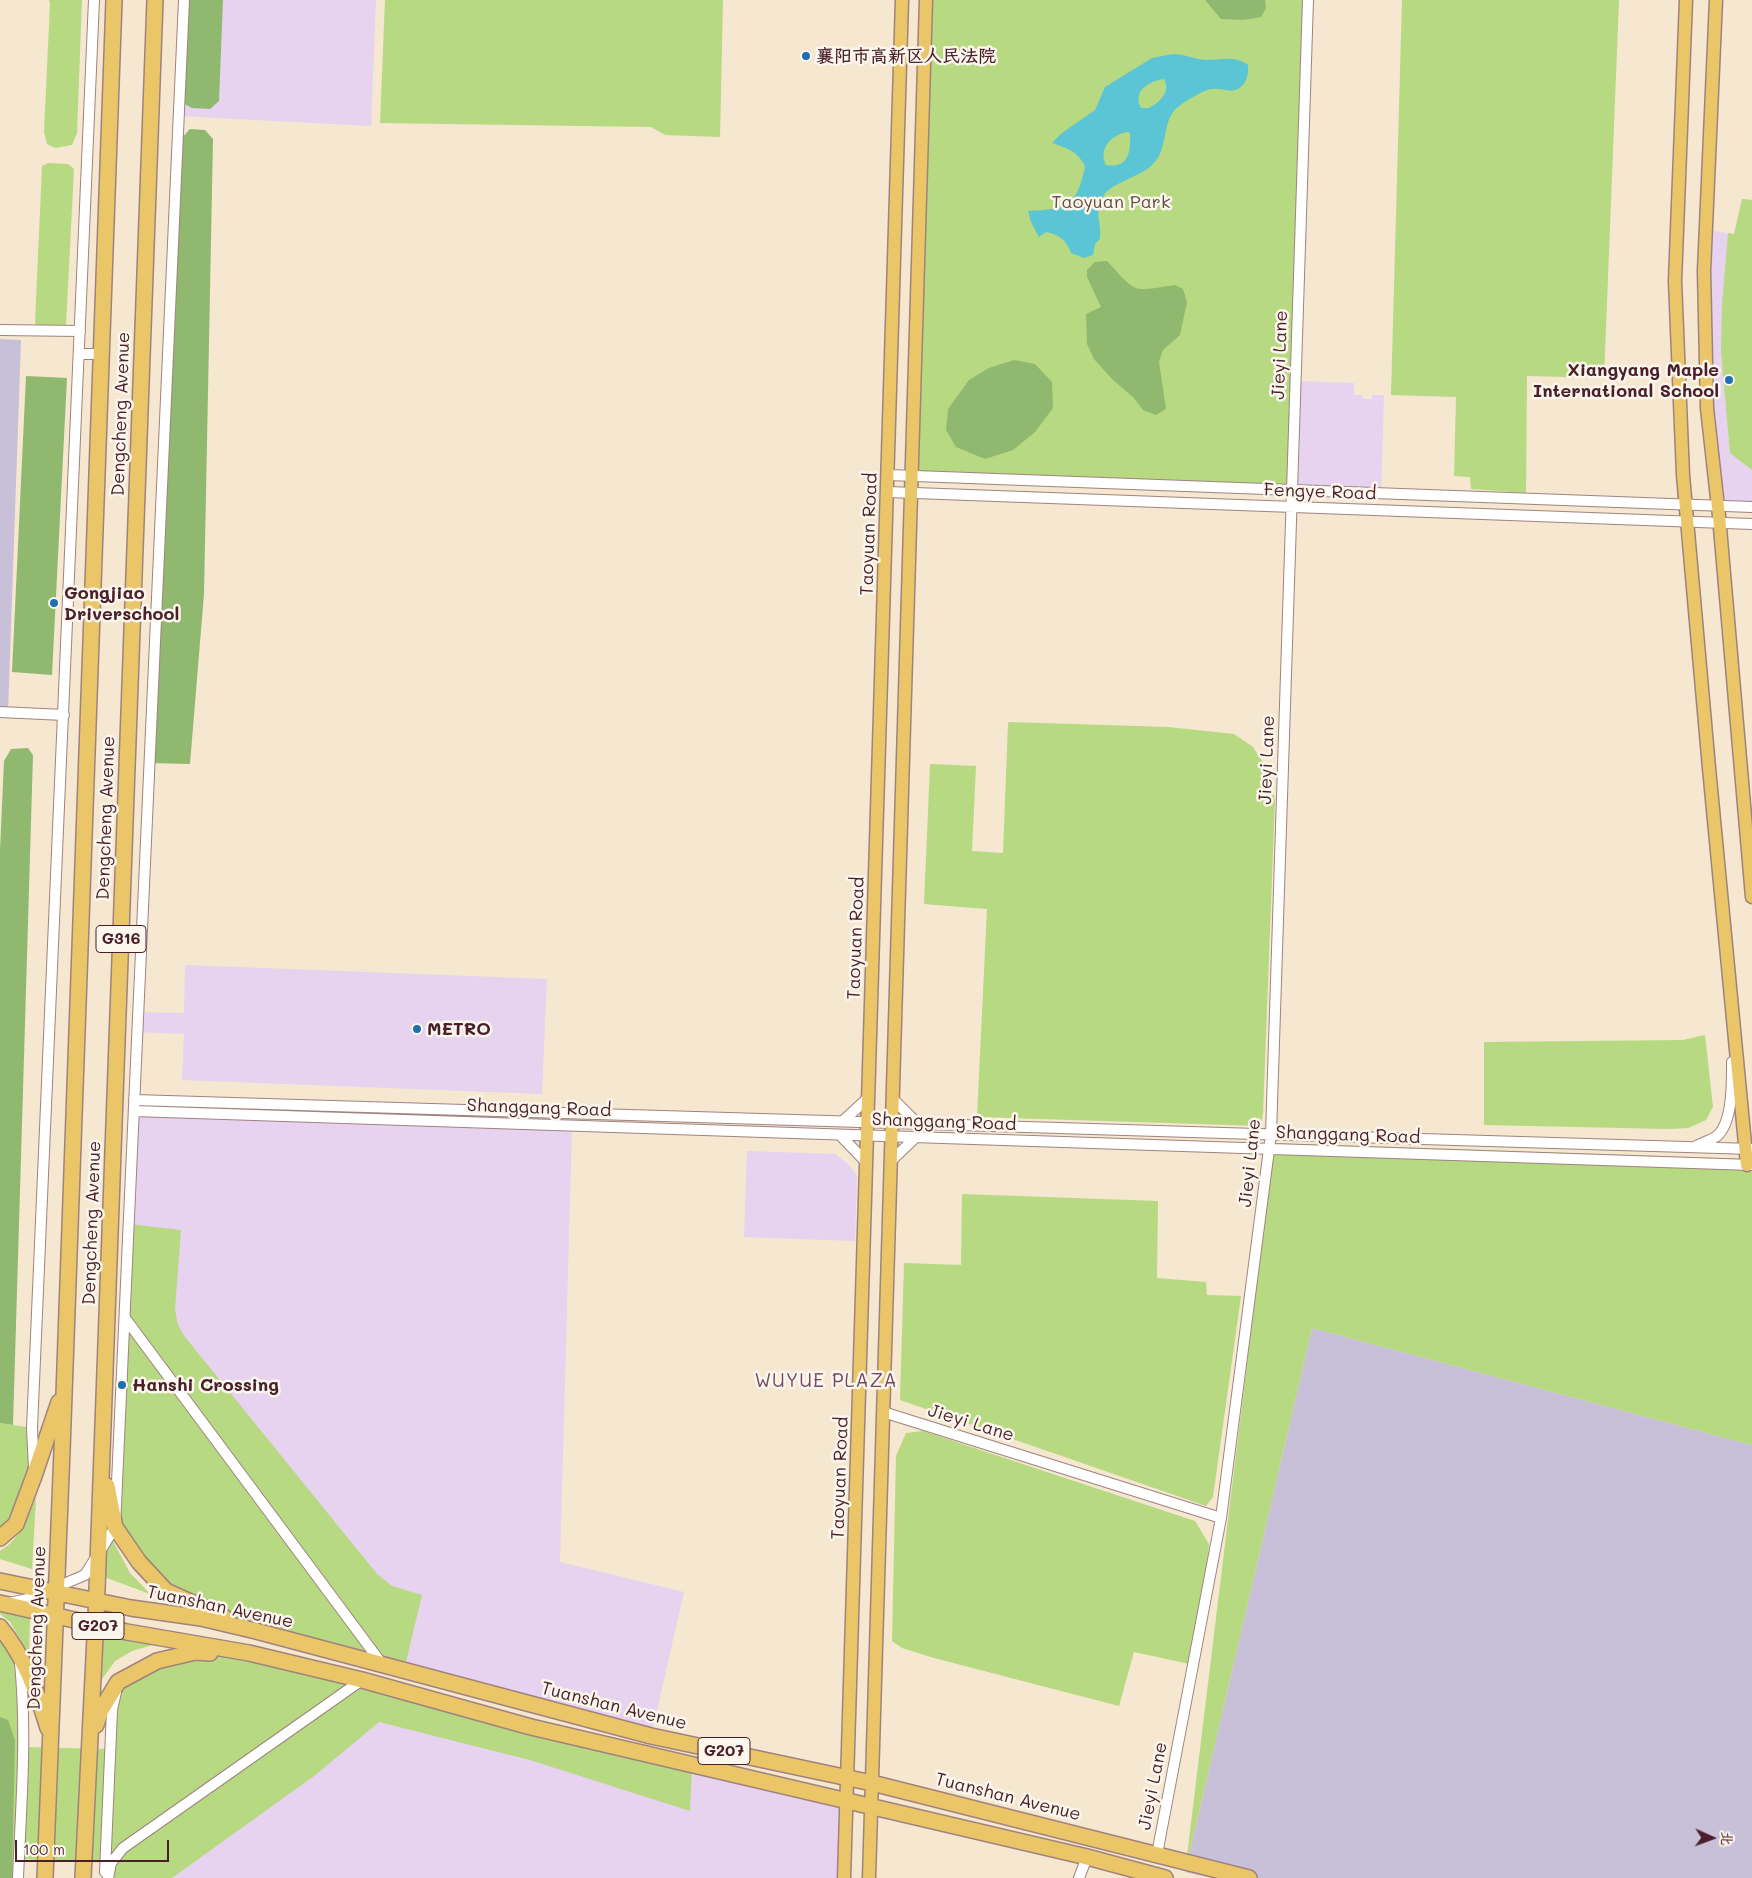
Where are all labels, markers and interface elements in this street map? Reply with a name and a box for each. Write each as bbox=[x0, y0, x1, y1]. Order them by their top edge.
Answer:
place label: 襄阳市高新区人民法院 bbox=[816, 45, 996, 67]
marker: 襄阳市高新区人民法院 bbox=[800, 50, 812, 62]
park label: Taoyuan Park bbox=[1052, 191, 1170, 213]
street label: Jieyi Lane bbox=[1268, 310, 1292, 400]
street label: Dengcheng Avenue bbox=[107, 332, 135, 496]
place label: Xiangyang Maple International School bbox=[1533, 359, 1719, 402]
marker: Xiangyang Maple International School bbox=[1723, 374, 1735, 386]
street label: Taoyuan Road bbox=[856, 472, 882, 596]
street label: Fengye Road bbox=[1263, 479, 1377, 505]
place label: Gongjiao Driverschool bbox=[64, 582, 179, 624]
marker: Gongjiao Driverschool bbox=[48, 597, 60, 609]
street label: Jieyi Lane bbox=[1255, 715, 1279, 805]
street label: Dengcheng Avenue bbox=[92, 736, 120, 900]
street label: Taoyuan Road bbox=[843, 876, 869, 1000]
road number: G316 bbox=[96, 926, 146, 952]
place label: METRO bbox=[427, 1018, 491, 1040]
marker: METRO bbox=[411, 1023, 423, 1035]
street label: Shanggang Road bbox=[466, 1095, 612, 1121]
street label: Shanggang Road bbox=[871, 1109, 1017, 1135]
street label: Jieyi Lane bbox=[1235, 1118, 1265, 1208]
street label: Shanggang Road bbox=[1275, 1122, 1421, 1148]
street label: Dengcheng Avenue bbox=[78, 1141, 106, 1305]
district label: WUYUE PLAZA bbox=[753, 1370, 899, 1392]
place label: Hanshi Crossing bbox=[132, 1374, 279, 1396]
marker: Hanshi Crossing bbox=[116, 1379, 128, 1391]
street label: Jieyi Lane bbox=[925, 1400, 1017, 1446]
street label: Taoyuan Road bbox=[827, 1416, 853, 1540]
street label: Dengcheng Avenue bbox=[23, 1546, 51, 1710]
street label: Tuanshan Avenue bbox=[145, 1581, 295, 1633]
road number: G207 bbox=[72, 1612, 124, 1640]
street label: Tuanshan Avenue bbox=[539, 1677, 689, 1735]
road number: G207 bbox=[698, 1738, 750, 1764]
street label: Jieyi Lane bbox=[1134, 1740, 1172, 1832]
street label: Tuanshan Avenue bbox=[933, 1768, 1083, 1826]
north arrow bbox=[1687, 1813, 1737, 1863]
scale bar bbox=[18, 1830, 171, 1862]
text: 北 bbox=[1718, 1831, 1737, 1846]
text: 100 m bbox=[23, 1839, 65, 1859]

